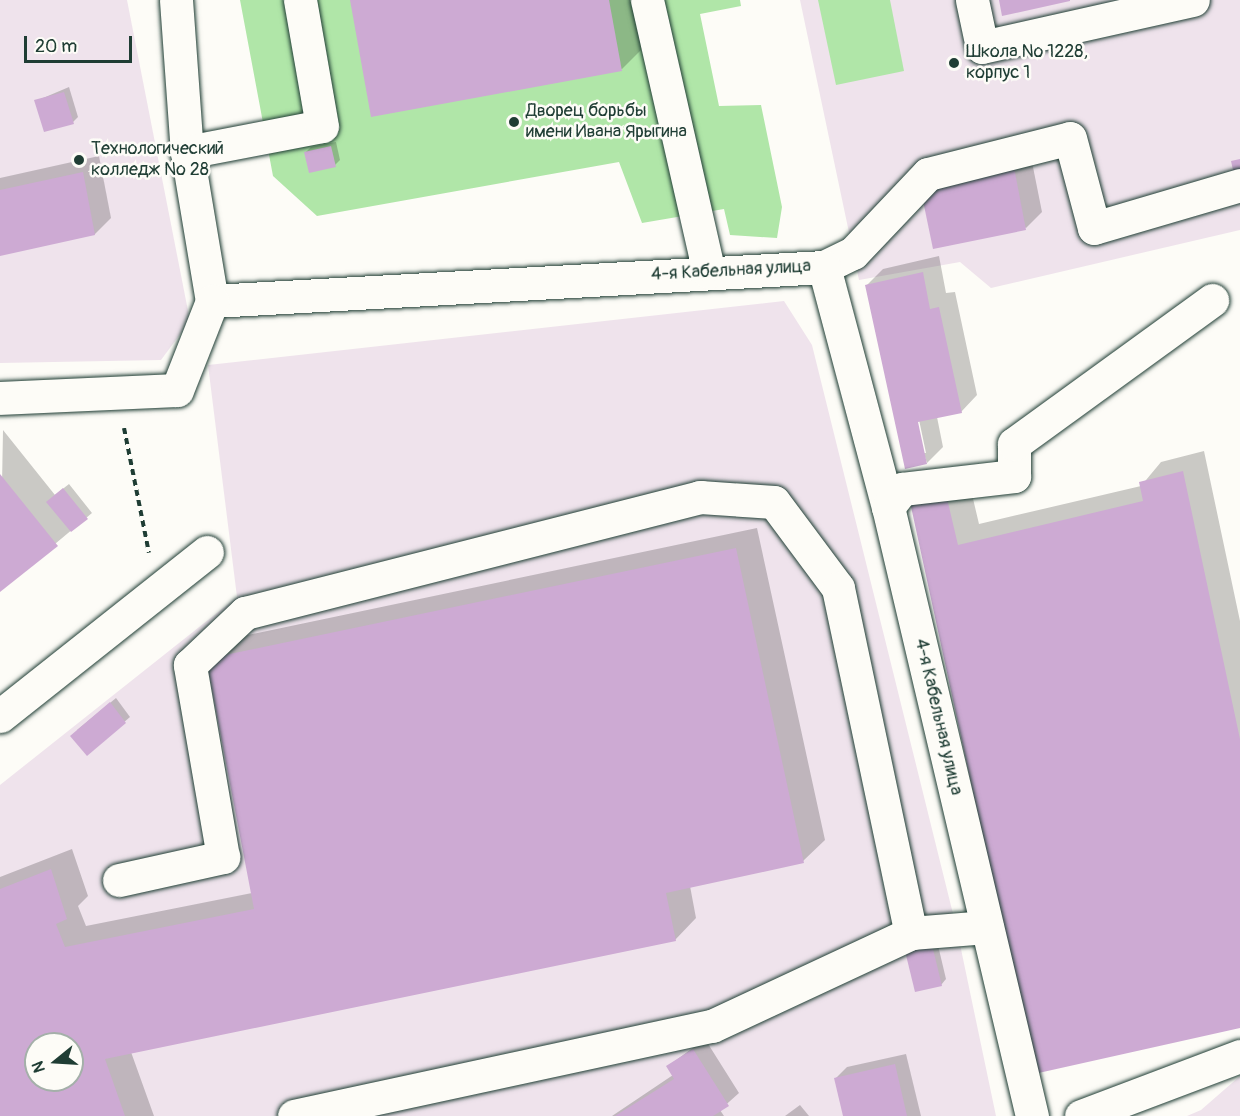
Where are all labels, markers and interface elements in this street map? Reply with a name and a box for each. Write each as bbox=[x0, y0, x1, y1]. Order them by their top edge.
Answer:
scale bar bbox=[27, 24, 135, 62]
text: 20 m bbox=[35, 35, 77, 58]
place label: Школа № 1228, корпус 1 bbox=[966, 42, 1088, 84]
marker: Школа № 1228, корпус 1 bbox=[947, 56, 961, 70]
place label: Дворец борьбы имени Ивана Ярыгина bbox=[526, 101, 687, 144]
marker: Дворец борьбы имени Ивана Ярыгина bbox=[507, 115, 521, 129]
place label: Технологический колледж № 28 bbox=[91, 139, 224, 182]
marker: Технологический колледж № 28 bbox=[72, 153, 86, 167]
street label: 4-я Кабельная улица bbox=[650, 256, 812, 286]
street label: 4-я Кабельная улица bbox=[909, 637, 967, 797]
north arrow bbox=[24, 1032, 84, 1092]
text: N bbox=[28, 1059, 50, 1075]

